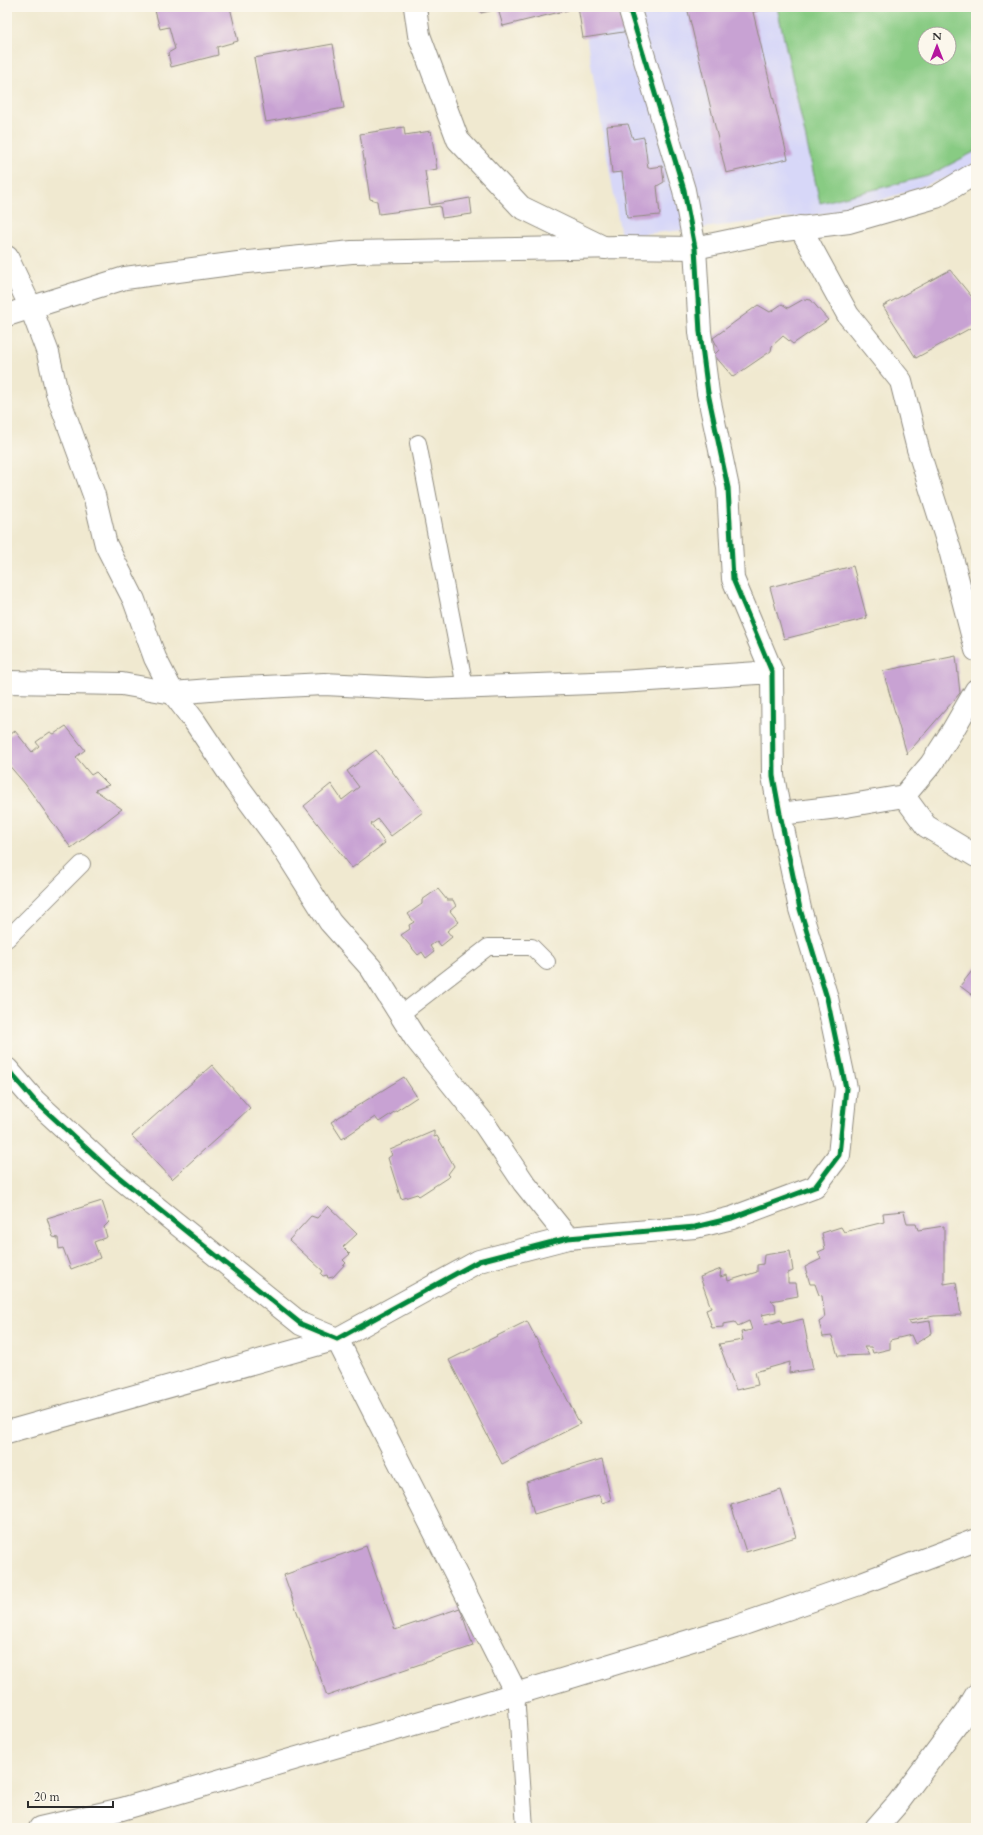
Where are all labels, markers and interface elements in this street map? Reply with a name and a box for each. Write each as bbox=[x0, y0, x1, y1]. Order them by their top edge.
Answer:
north arrow bbox=[917, 26, 957, 66]
text: N bbox=[932, 29, 942, 44]
scale bar bbox=[28, 1783, 113, 1809]
text: 20 m bbox=[34, 1789, 61, 1805]

